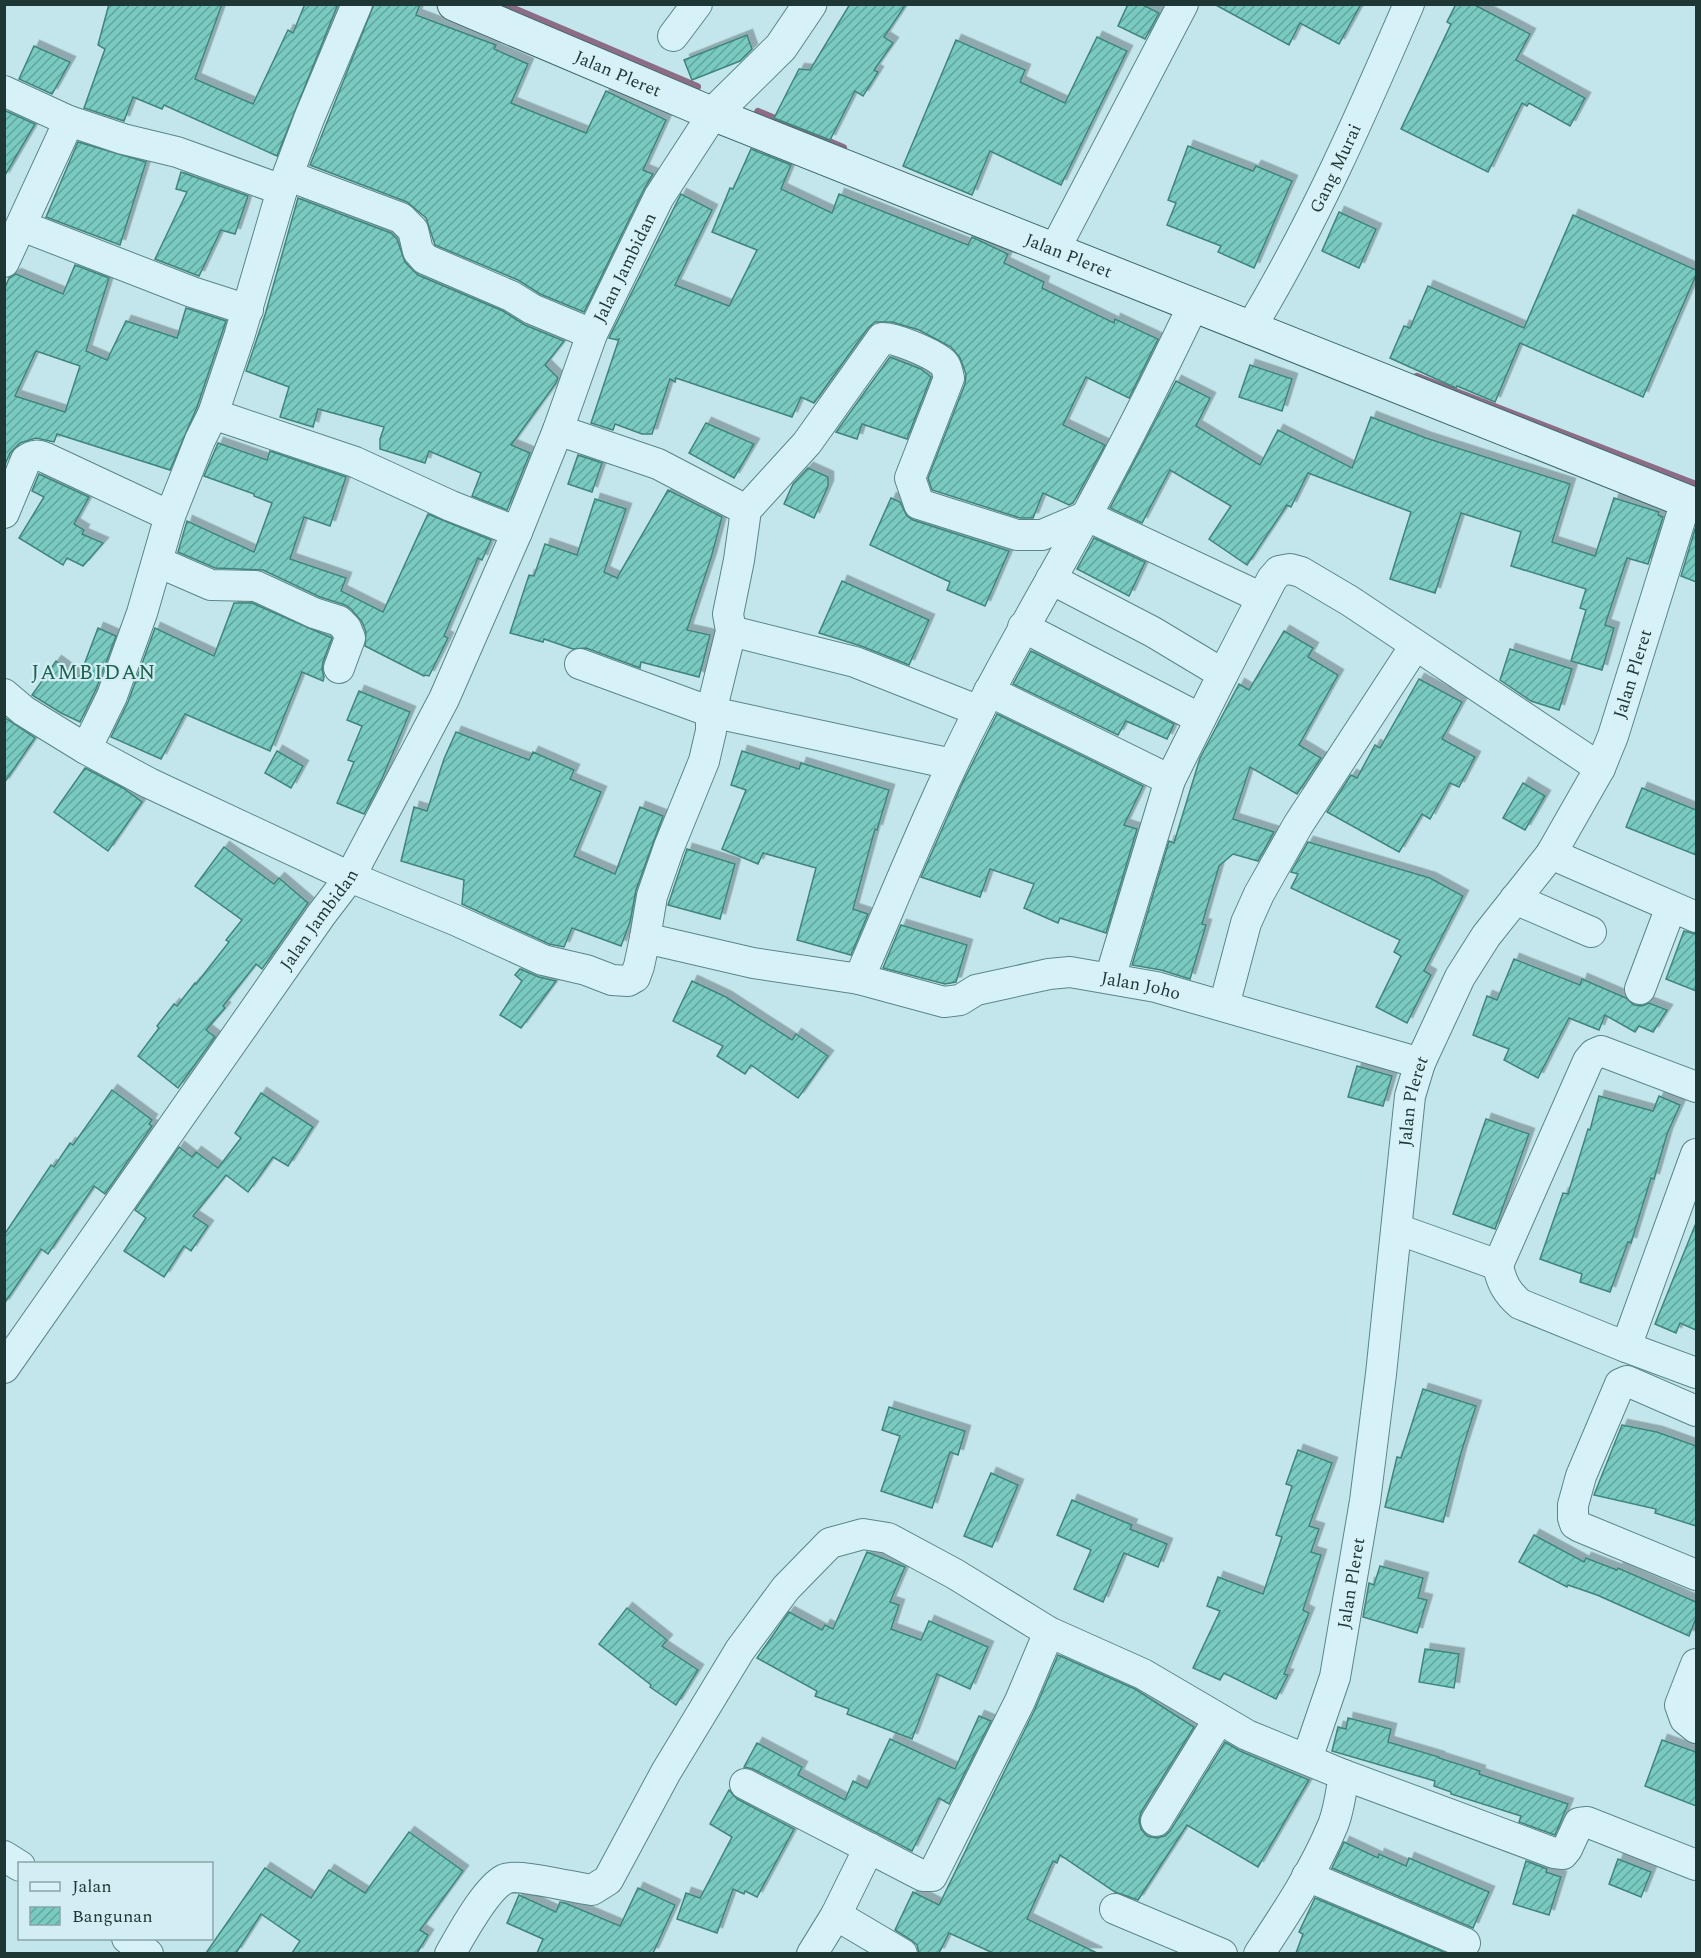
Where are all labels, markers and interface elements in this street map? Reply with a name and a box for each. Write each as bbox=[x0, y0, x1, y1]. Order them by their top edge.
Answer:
street label: Jalan Pleret bbox=[570, 43, 665, 104]
street label: Gang Murai bbox=[1302, 119, 1368, 218]
street label: Jalan Jambidan bbox=[586, 208, 663, 327]
street label: Jalan Pleret bbox=[1021, 226, 1116, 285]
street label: Jalan Pleret bbox=[1606, 626, 1659, 722]
district label: JAMBIDAN bbox=[31, 657, 157, 689]
street label: Jalan Jambidan bbox=[273, 864, 365, 976]
street label: Jalan Joho bbox=[1099, 964, 1184, 1007]
street label: Jalan Pleret bbox=[1391, 1051, 1435, 1148]
street label: Jalan Pleret bbox=[1330, 1535, 1372, 1631]
legend bbox=[18, 1862, 213, 1940]
text: Jalan bbox=[72, 1873, 112, 1900]
text: Bangunan bbox=[72, 1903, 153, 1930]

